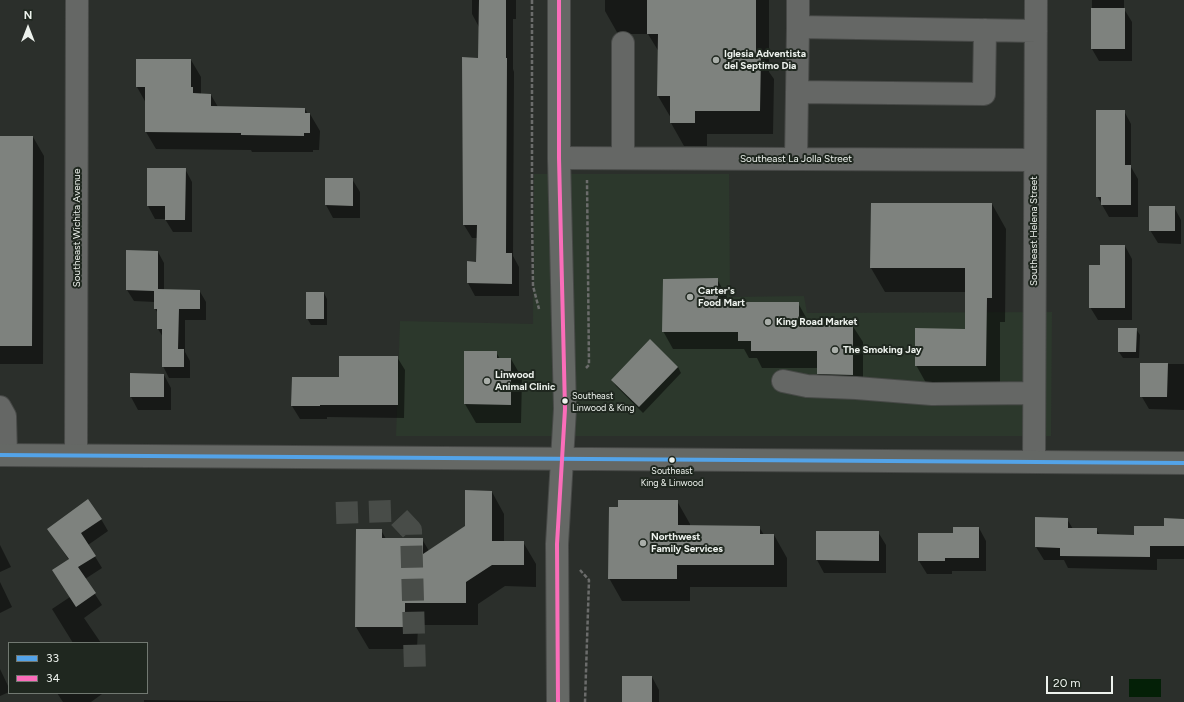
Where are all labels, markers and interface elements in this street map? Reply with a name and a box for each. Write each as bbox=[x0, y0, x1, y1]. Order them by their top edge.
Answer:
north arrow bbox=[8, 8, 48, 48]
text: N bbox=[24, 9, 32, 22]
place label: Iglesia Adventista del Septimo Dia bbox=[724, 48, 806, 72]
marker: Iglesia Adventista del Septimo Dia bbox=[711, 55, 721, 65]
street label: Southeast La Jolla Street bbox=[740, 153, 852, 165]
street label: Southeast Wichita Avenue bbox=[71, 169, 83, 287]
street label: Southeast Helena Street bbox=[1028, 176, 1040, 286]
place label: Carter's Food Mart bbox=[698, 285, 745, 308]
marker: Carter's Food Mart bbox=[685, 292, 695, 302]
place label: King Road Market bbox=[776, 316, 858, 328]
marker: King Road Market bbox=[763, 317, 773, 327]
place label: The Smoking Jay bbox=[843, 344, 922, 356]
marker: The Smoking Jay bbox=[830, 345, 840, 355]
place label: Linwood Animal Clinic bbox=[495, 369, 555, 392]
marker: Linwood Animal Clinic bbox=[482, 376, 492, 386]
place label: Southeast Linwood & King bbox=[572, 391, 635, 412]
marker: Southeast Linwood & King bbox=[560, 396, 570, 406]
marker: Southeast King & Linwood bbox=[667, 455, 677, 465]
place label: Southeast King & Linwood bbox=[641, 466, 703, 487]
place label: Northwest Family Services bbox=[651, 531, 723, 554]
marker: Northwest Family Services bbox=[638, 538, 648, 548]
legend bbox=[8, 642, 148, 694]
text: 33 bbox=[46, 651, 59, 665]
scale bar bbox=[1048, 668, 1115, 694]
text: 34 bbox=[46, 671, 60, 685]
text: 20 m bbox=[1053, 676, 1081, 690]

